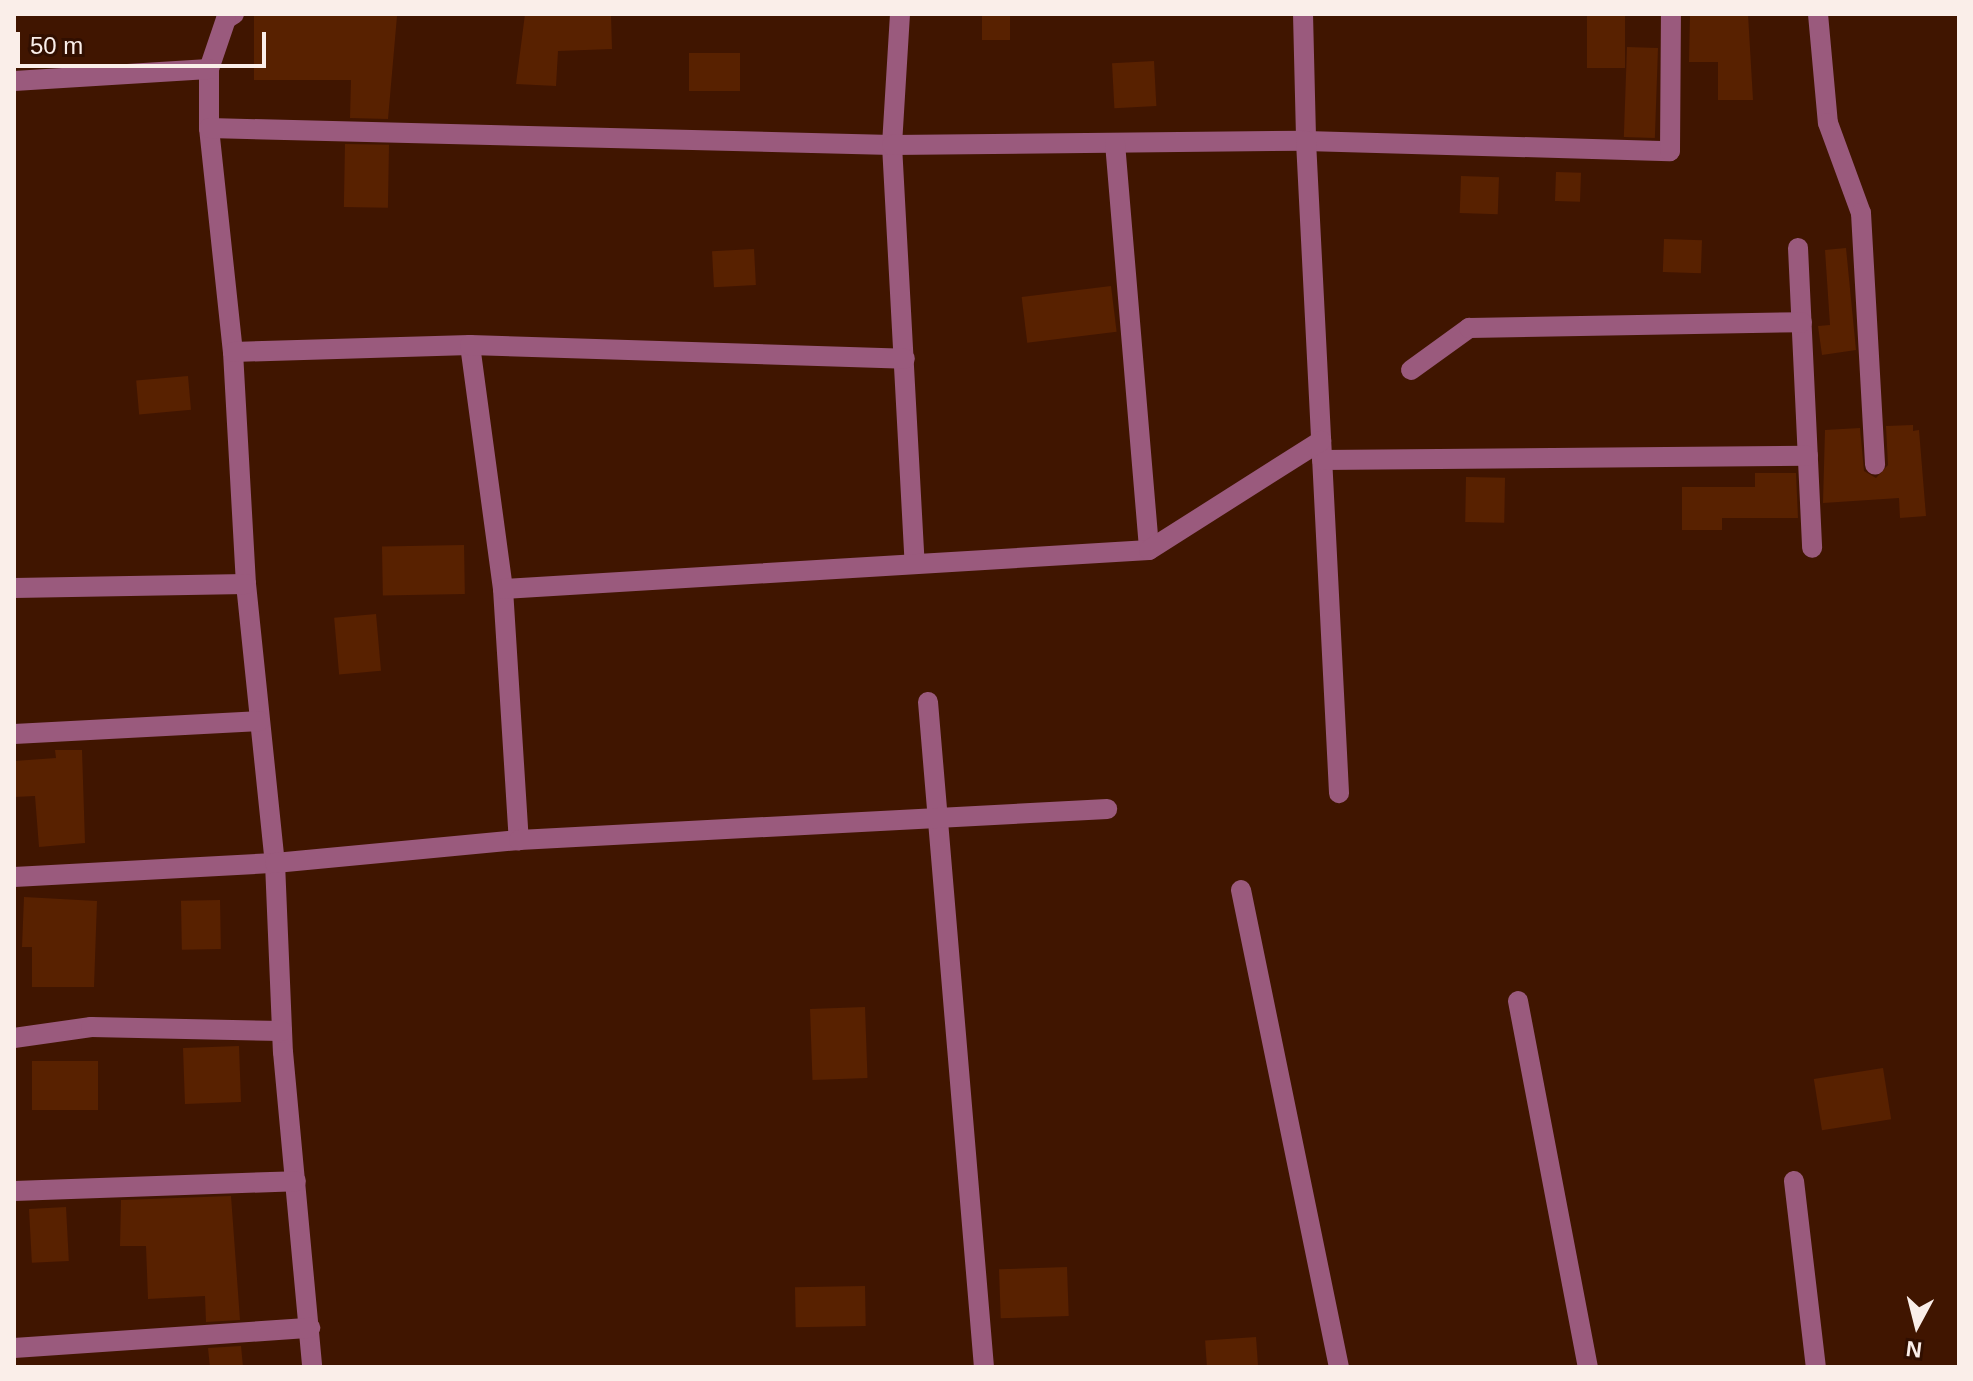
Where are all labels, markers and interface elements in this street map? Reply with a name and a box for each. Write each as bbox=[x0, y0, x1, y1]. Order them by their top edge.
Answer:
scale bar bbox=[20, 16, 270, 66]
text: 50 m bbox=[30, 32, 83, 59]
north arrow bbox=[1877, 1285, 1957, 1365]
text: N bbox=[1905, 1336, 1923, 1363]

